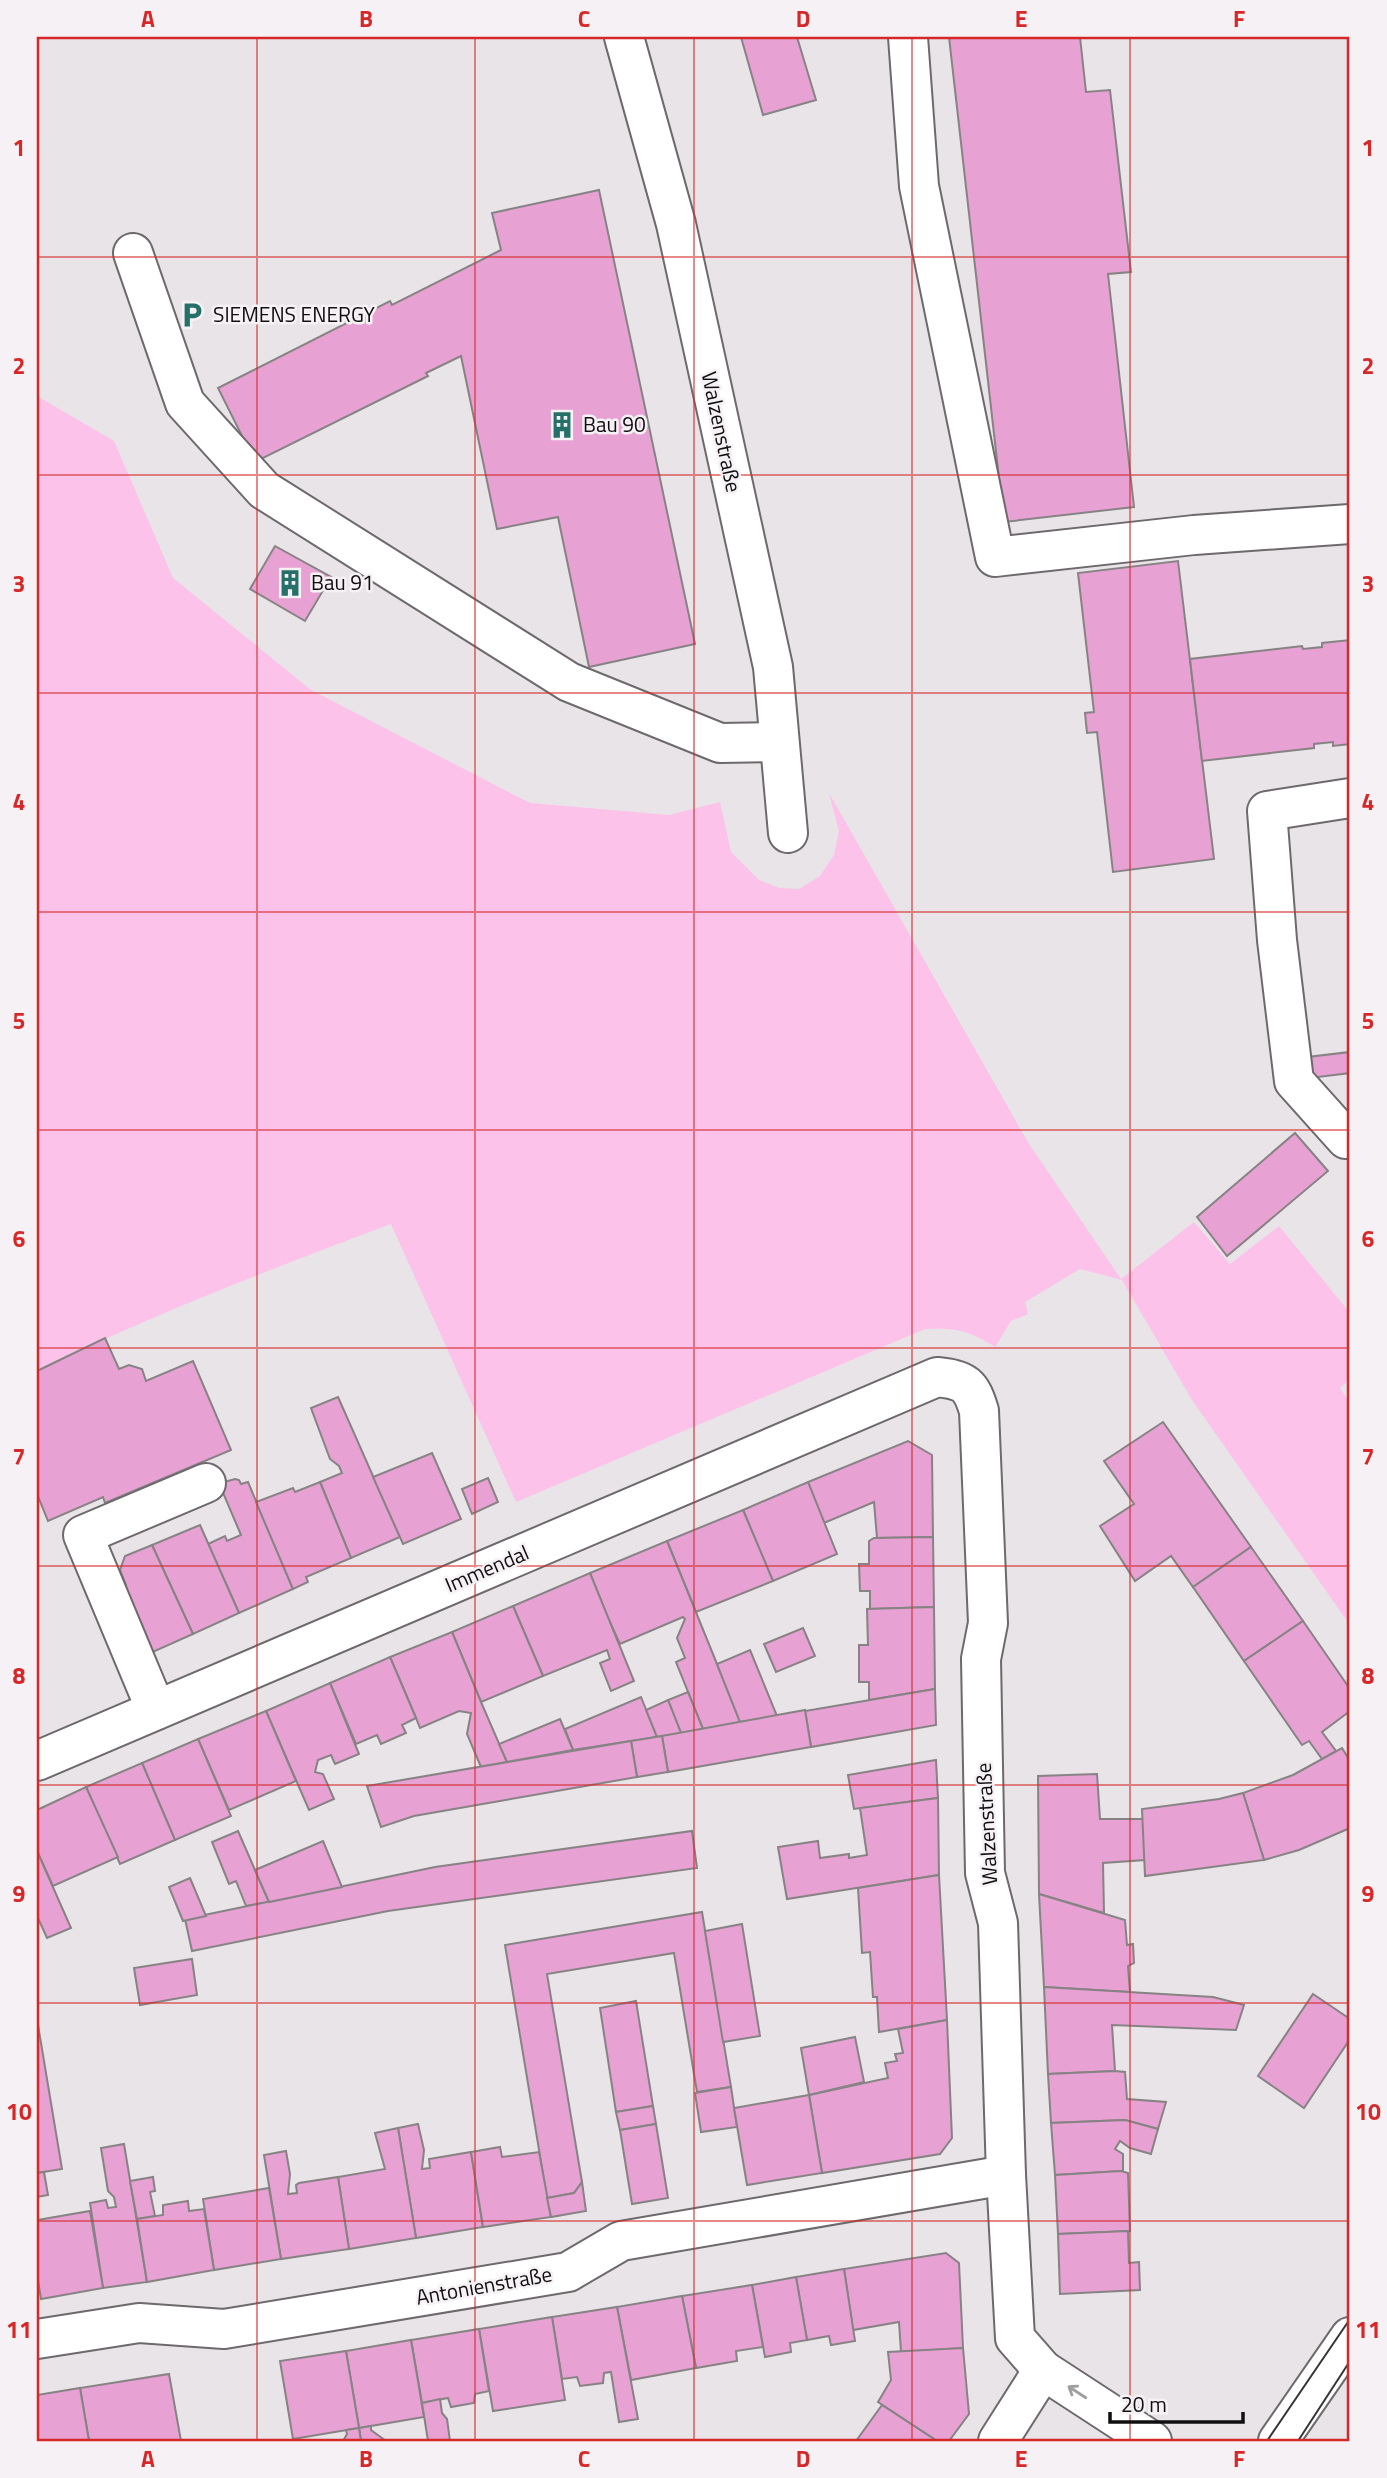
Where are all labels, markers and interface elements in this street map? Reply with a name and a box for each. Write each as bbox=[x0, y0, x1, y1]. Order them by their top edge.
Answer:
text: A bbox=[141, 1, 155, 36]
text: B bbox=[359, 1, 373, 36]
text: C bbox=[578, 1, 590, 36]
text: D bbox=[796, 1, 810, 36]
text: E bbox=[1015, 1, 1027, 36]
text: F bbox=[1233, 1, 1245, 36]
text: 1 bbox=[13, 130, 25, 165]
text: 1 bbox=[1362, 130, 1374, 165]
place label: SIEMENS ENERGY bbox=[213, 298, 376, 330]
parking icon: SIEMENS ENERGY bbox=[177, 300, 207, 330]
text: 2 bbox=[13, 348, 25, 383]
text: 2 bbox=[1362, 348, 1374, 383]
street label: Walzenstraße bbox=[694, 368, 750, 495]
place label: Bau 90 bbox=[583, 408, 646, 440]
building icon: Bau 90 bbox=[547, 410, 577, 440]
text: 3 bbox=[13, 566, 25, 601]
place label: Bau 91 bbox=[311, 566, 374, 598]
text: 3 bbox=[1362, 566, 1374, 601]
building icon: Bau 91 bbox=[275, 568, 305, 598]
text: 4 bbox=[13, 784, 25, 819]
text: 4 bbox=[1362, 784, 1374, 819]
text: 5 bbox=[13, 1003, 25, 1038]
text: 5 bbox=[1362, 1003, 1374, 1038]
text: 6 bbox=[13, 1221, 26, 1256]
text: 6 bbox=[1362, 1221, 1375, 1256]
text: 7 bbox=[13, 1439, 25, 1474]
text: 7 bbox=[1362, 1439, 1374, 1474]
street label: Immendal bbox=[440, 1536, 534, 1600]
text: 8 bbox=[13, 1658, 26, 1693]
text: 8 bbox=[1362, 1658, 1375, 1693]
street label: Walzenstraße bbox=[967, 1762, 1005, 1886]
text: 9 bbox=[13, 1876, 26, 1911]
text: 9 bbox=[1362, 1876, 1375, 1911]
text: 10 bbox=[6, 2094, 32, 2129]
text: 10 bbox=[1355, 2094, 1381, 2129]
street label: Antonienstraße bbox=[413, 2257, 554, 2313]
text: 11 bbox=[6, 2312, 32, 2347]
text: 11 bbox=[1355, 2312, 1381, 2347]
scale bar bbox=[1110, 2380, 1244, 2424]
one-way arrow bbox=[1068, 2385, 1088, 2399]
text: 20 m bbox=[1121, 2388, 1167, 2420]
text: A bbox=[141, 2441, 155, 2476]
text: B bbox=[359, 2441, 373, 2476]
text: C bbox=[578, 2441, 590, 2476]
text: D bbox=[796, 2441, 810, 2476]
text: E bbox=[1015, 2441, 1027, 2476]
text: F bbox=[1233, 2441, 1245, 2476]

